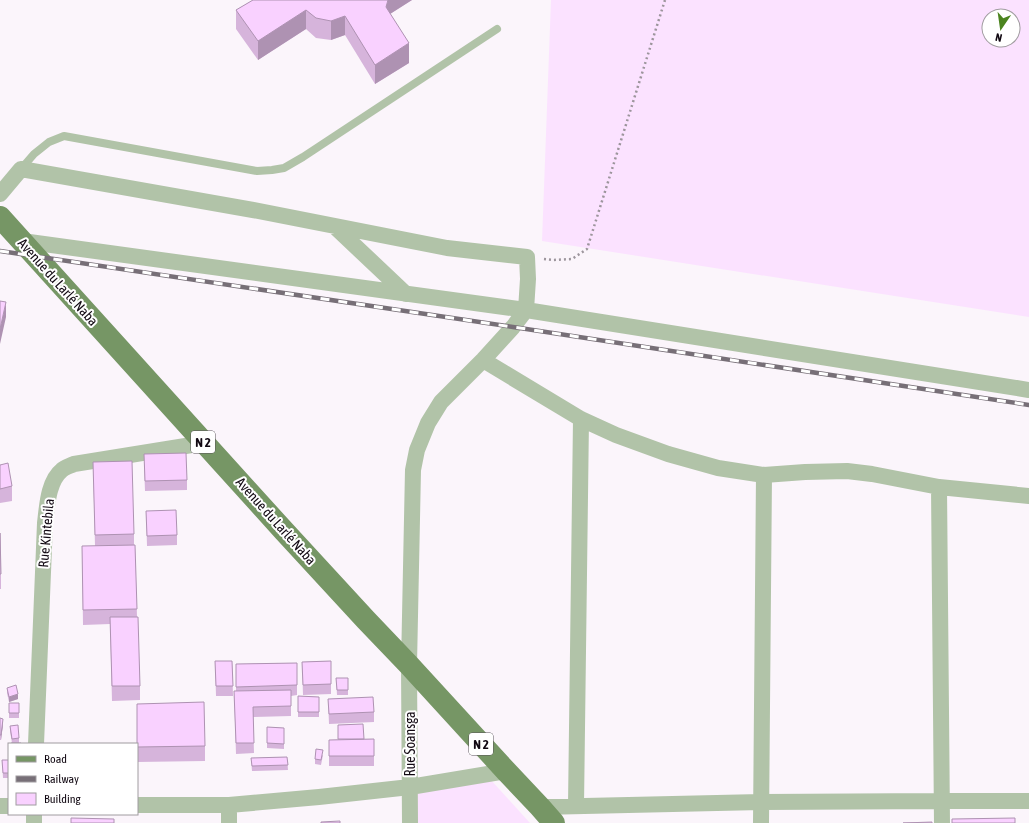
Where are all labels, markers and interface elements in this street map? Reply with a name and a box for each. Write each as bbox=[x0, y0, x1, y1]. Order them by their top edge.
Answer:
north arrow bbox=[981, 8, 1021, 48]
text: N bbox=[994, 31, 1003, 44]
street label: Avenue du Larlé Naba bbox=[15, 235, 101, 329]
road number: N 2 bbox=[191, 431, 215, 453]
street label: Avenue du Larlé Naba bbox=[233, 474, 319, 568]
street label: Rue Kintebila bbox=[35, 498, 57, 568]
street label: Rue Soansga bbox=[402, 712, 418, 777]
road number: N 2 bbox=[469, 733, 493, 755]
legend bbox=[8, 743, 138, 815]
text: Road bbox=[44, 752, 67, 766]
text: Railway bbox=[44, 772, 79, 786]
text: Building bbox=[44, 792, 82, 806]

